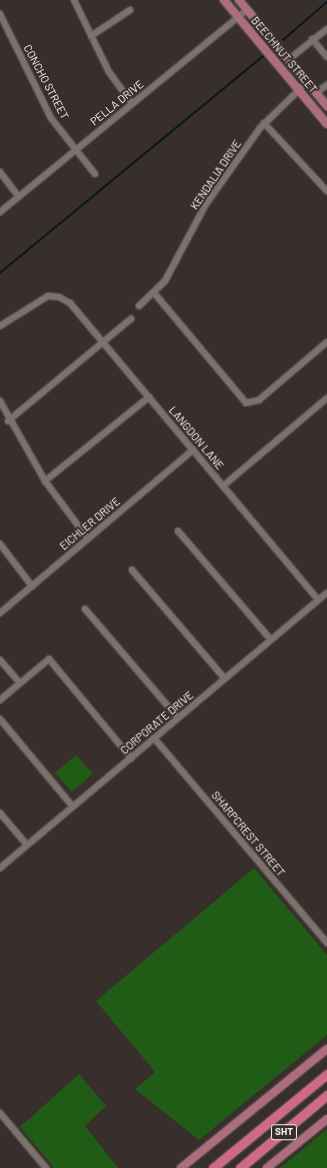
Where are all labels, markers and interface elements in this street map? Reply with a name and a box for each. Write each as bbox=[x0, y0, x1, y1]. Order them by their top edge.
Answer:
street label: BEECHNUT STREET bbox=[248, 14, 320, 96]
street label: CONCHO STREET bbox=[21, 42, 71, 122]
street label: PELLA DRIVE bbox=[88, 78, 146, 128]
street label: KENDALIA DRIVE bbox=[188, 138, 244, 212]
street label: LANGDON LANE bbox=[166, 404, 226, 472]
street label: EICHLER DRIVE bbox=[57, 495, 123, 553]
street label: CORPORATE DRIVE bbox=[118, 689, 196, 757]
street label: SHARPCREST STREET bbox=[209, 789, 287, 879]
road number: SHT bbox=[270, 1124, 298, 1140]

